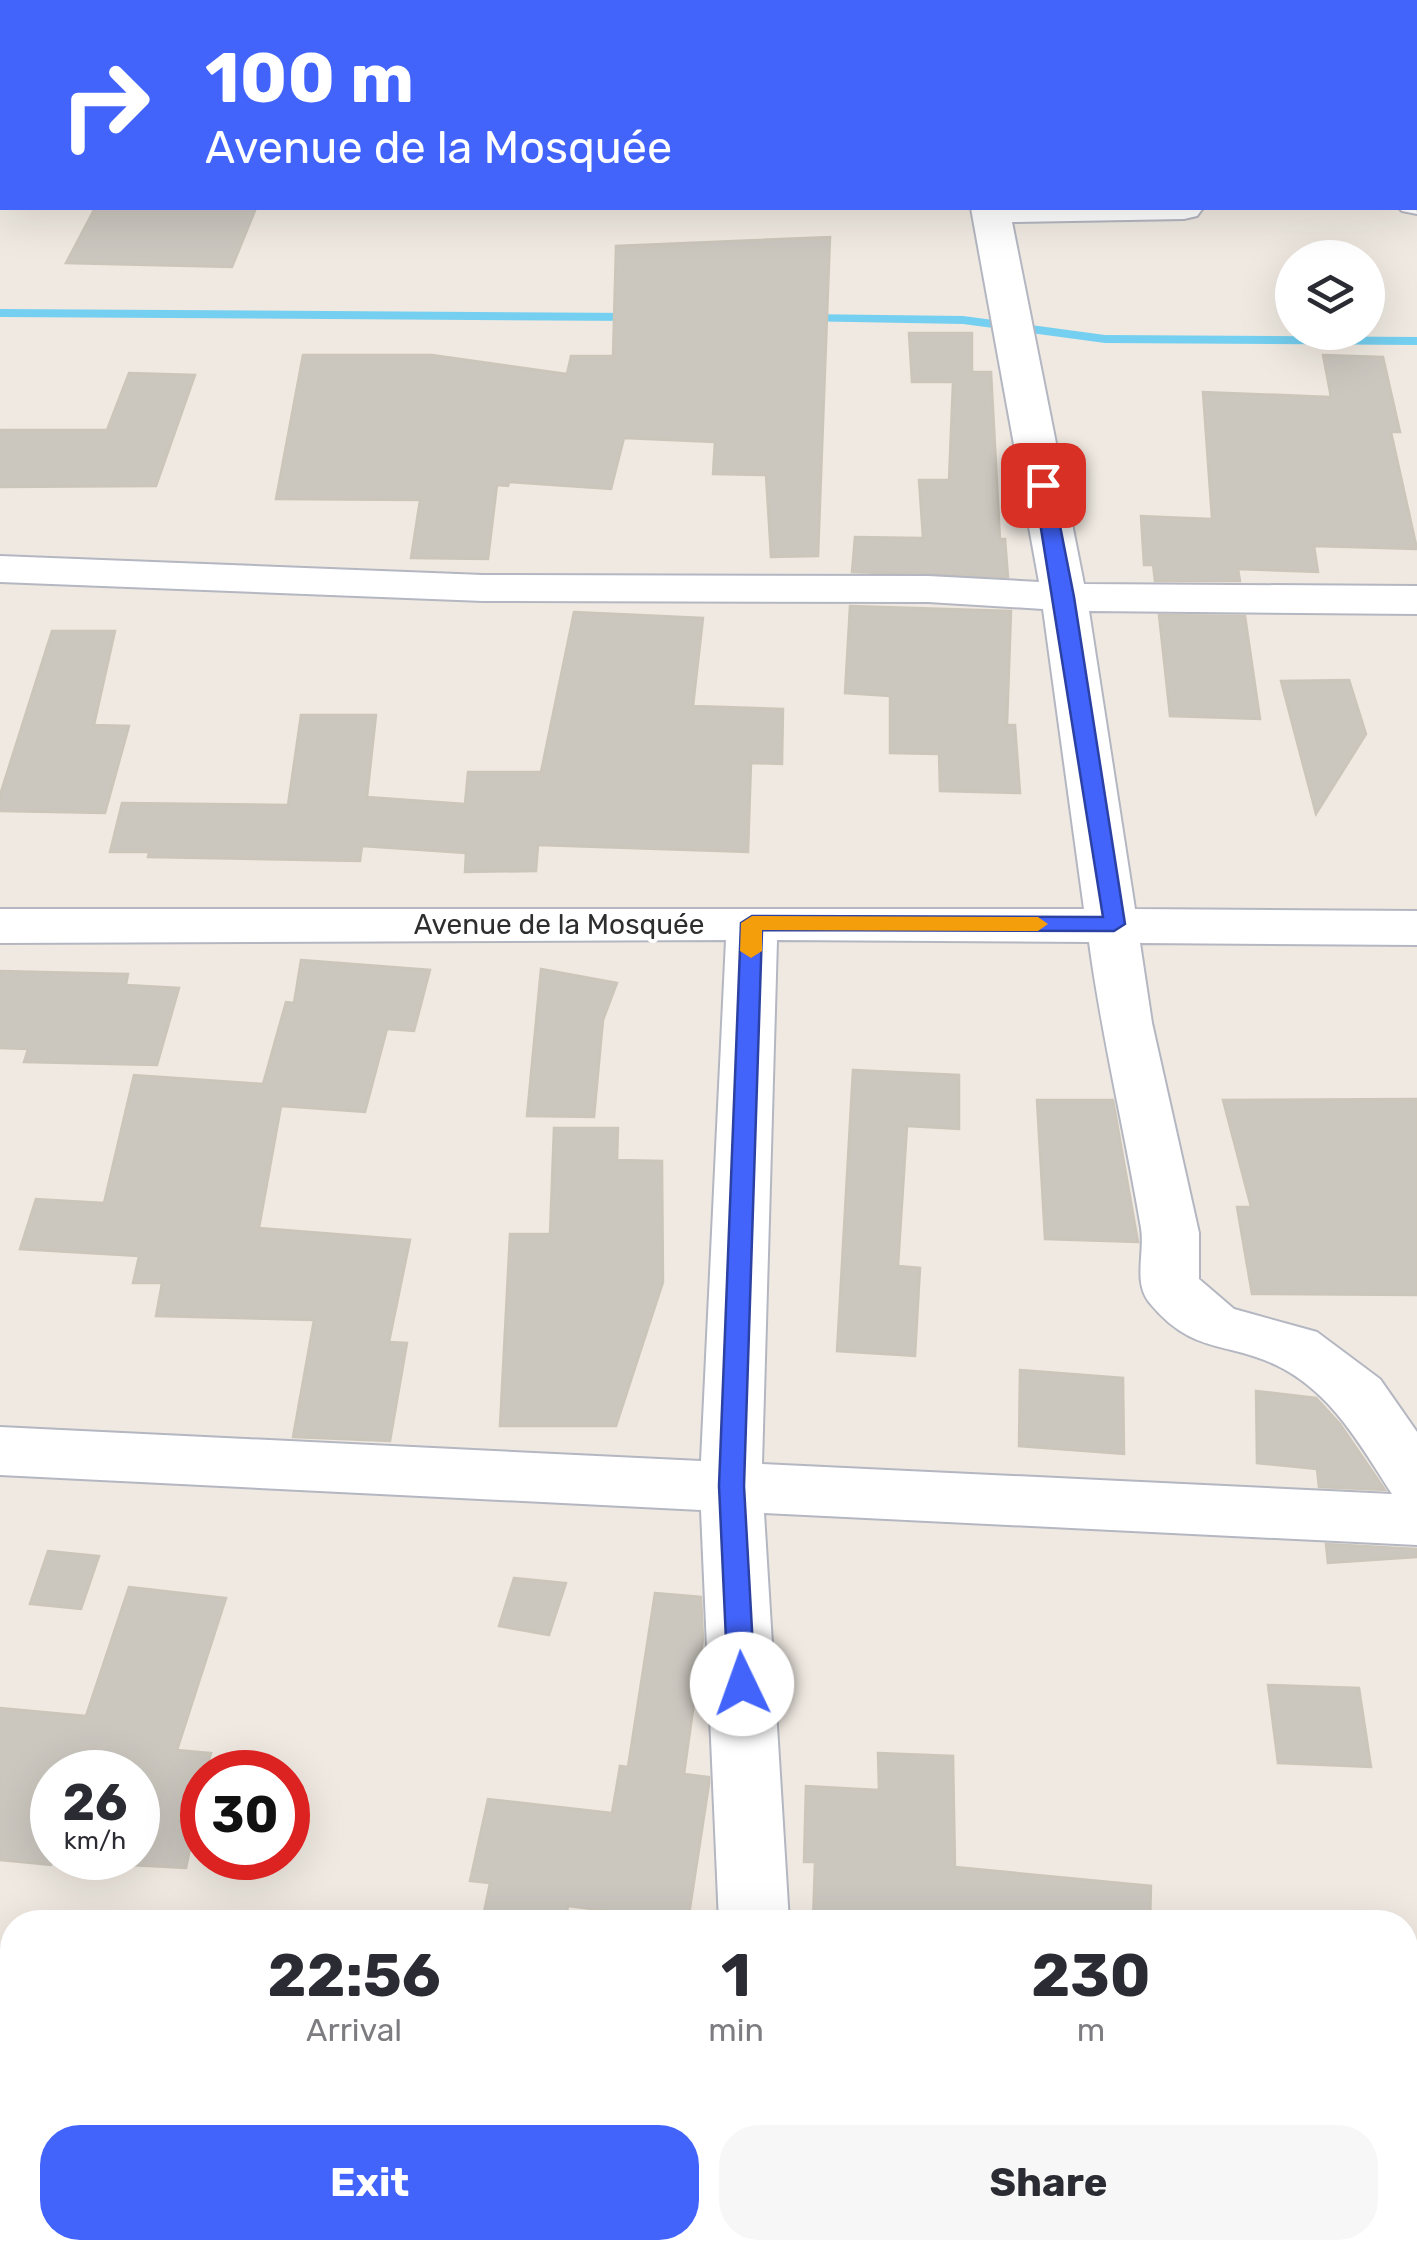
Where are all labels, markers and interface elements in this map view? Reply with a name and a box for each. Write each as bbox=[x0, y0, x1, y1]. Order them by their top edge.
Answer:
text: 100 m bbox=[205, 37, 414, 120]
icon: right bbox=[40, 40, 170, 170]
text: Avenue de la Mosquée bbox=[205, 121, 672, 174]
map controls bbox=[1275, 240, 1385, 350]
button: layers bbox=[1275, 240, 1385, 350]
pin bbox=[1001, 443, 1086, 528]
icon: arrive bbox=[1016, 458, 1071, 513]
street label: Avenue de la Mosquée bbox=[414, 908, 704, 941]
position arrow bbox=[690, 1632, 794, 1736]
speed limit sign: 30 bbox=[180, 1750, 310, 1880]
text: 26 bbox=[62, 1773, 128, 1833]
text: km/h bbox=[64, 1826, 126, 1855]
text: 22:56 bbox=[267, 1940, 441, 2011]
text: 1 bbox=[721, 1940, 751, 2011]
text: 230 bbox=[1031, 1940, 1151, 2011]
text: Arrival bbox=[306, 2011, 402, 2049]
text: min bbox=[708, 2011, 764, 2049]
text: m bbox=[1077, 2011, 1105, 2049]
button: Exit bbox=[40, 2125, 699, 2240]
button: Share bbox=[719, 2125, 1378, 2240]

